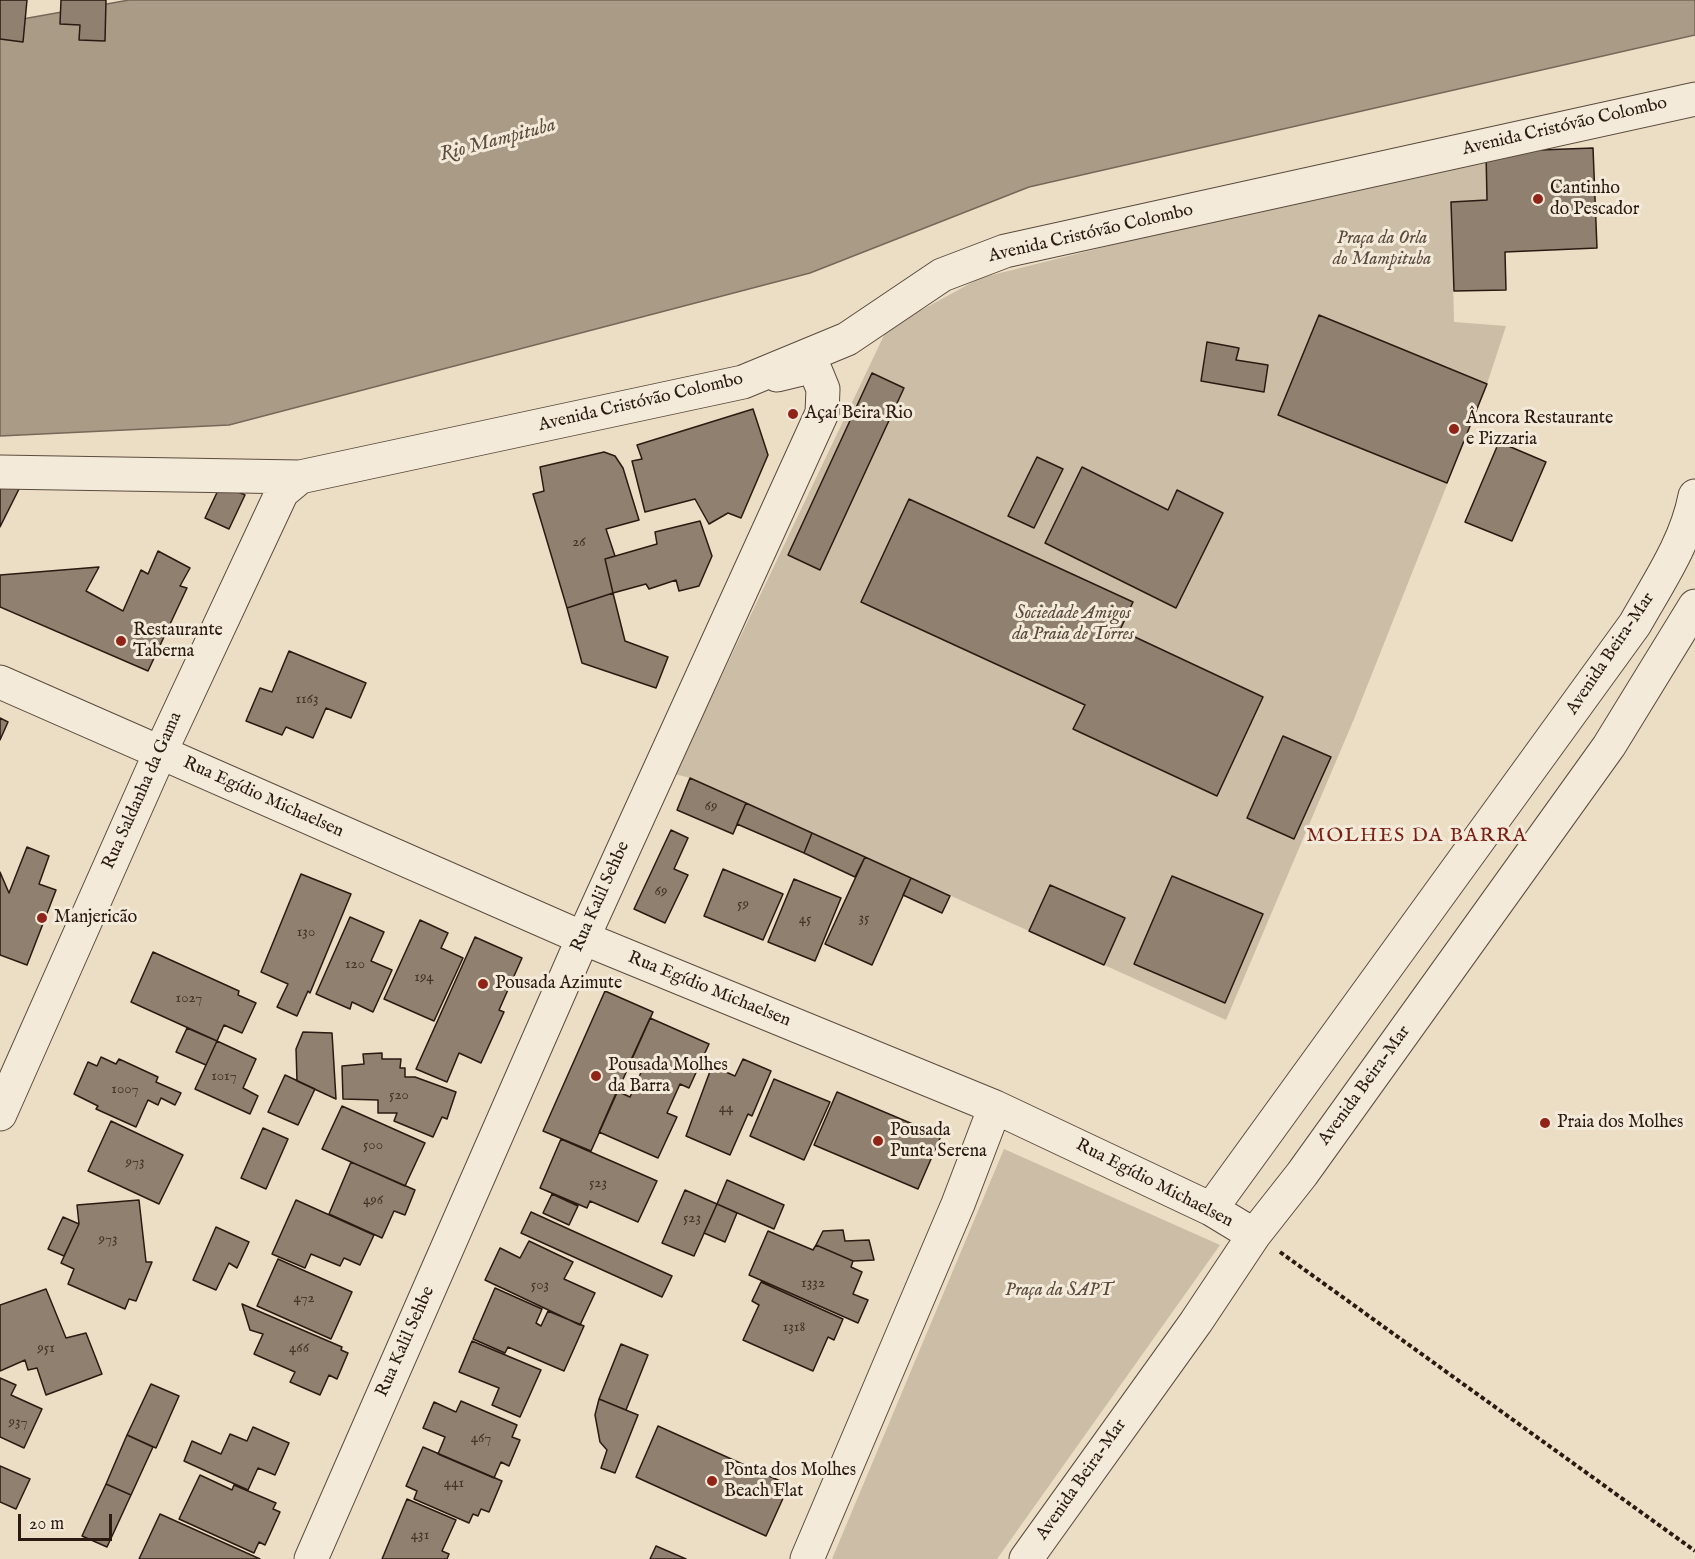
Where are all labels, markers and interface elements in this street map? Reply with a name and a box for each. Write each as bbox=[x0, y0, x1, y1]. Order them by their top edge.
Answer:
street label: Avenida Cristóvão Colombo bbox=[1461, 93, 1669, 161]
water label: Rio Mampituba bbox=[437, 114, 559, 168]
place label: Cantinho do Pescador bbox=[1550, 178, 1639, 220]
marker: Cantinho do Pescador bbox=[1531, 192, 1545, 206]
street label: Avenida Cristóvão Colombo bbox=[987, 200, 1195, 268]
park label: Praça da Orla do Mampituba bbox=[1333, 228, 1431, 270]
street label: Avenida Cristóvão Colombo bbox=[537, 369, 745, 437]
place label: Açaí Beira Rio bbox=[805, 403, 913, 425]
marker: Açaí Beira Rio bbox=[786, 407, 800, 421]
place label: Âncora Restaurante e Pizzaria bbox=[1466, 408, 1613, 450]
marker: Âncora Restaurante e Pizzaria bbox=[1447, 422, 1461, 436]
house number: 26 bbox=[572, 534, 586, 552]
street label: Avenida Beira-Mar bbox=[1562, 589, 1660, 719]
park label: Sociedade Amigos da Praia de Torres bbox=[1012, 603, 1134, 646]
place label: Restaurante Taberna bbox=[133, 620, 223, 662]
marker: Restaurante Taberna bbox=[114, 634, 128, 648]
house number: 1163 bbox=[295, 691, 319, 709]
street label: Rua Saldanha da Gama bbox=[99, 709, 187, 873]
street label: Rua Egídio Michaelsen bbox=[179, 753, 347, 843]
house number: 69 bbox=[705, 798, 717, 816]
district label: MOLHES DA BARRA bbox=[1306, 825, 1528, 849]
street label: Rua Kalil Sehbe bbox=[567, 838, 635, 956]
house number: 69 bbox=[655, 883, 667, 901]
house number: 59 bbox=[737, 896, 749, 914]
place label: Manjericão bbox=[54, 907, 137, 929]
house number: 35 bbox=[858, 910, 870, 928]
marker: Manjericão bbox=[35, 911, 49, 925]
house number: 45 bbox=[799, 911, 811, 929]
house number: 130 bbox=[297, 924, 315, 942]
street label: Rua Egídio Michaelsen bbox=[624, 947, 794, 1033]
house number: 120 bbox=[345, 956, 365, 974]
house number: 194 bbox=[414, 969, 434, 987]
place label: Pousada Azimute bbox=[495, 973, 622, 995]
marker: Pousada Azimute bbox=[476, 977, 490, 991]
house number: 1027 bbox=[176, 990, 202, 1008]
street label: Avenida Beira-Mar bbox=[1314, 1022, 1416, 1150]
place label: Pousada Molhes da Barra bbox=[608, 1055, 728, 1098]
house number: 1017 bbox=[211, 1068, 237, 1086]
marker: Pousada Molhes da Barra bbox=[589, 1069, 603, 1083]
house number: 1007 bbox=[111, 1081, 139, 1099]
house number: 520 bbox=[389, 1087, 409, 1105]
house number: 44 bbox=[719, 1100, 733, 1118]
place label: Praia dos Molhes bbox=[1557, 1112, 1683, 1134]
marker: Praia dos Molhes bbox=[1538, 1116, 1552, 1130]
place label: Pousada Punta Serena bbox=[890, 1120, 987, 1162]
marker: Pousada Punta Serena bbox=[871, 1134, 885, 1148]
street label: Rua Egídio Michaelsen bbox=[1072, 1135, 1236, 1233]
house number: 500 bbox=[363, 1137, 383, 1155]
house number: 973 bbox=[125, 1154, 145, 1172]
house number: 523 bbox=[589, 1175, 607, 1193]
house number: 496 bbox=[363, 1192, 383, 1210]
house number: 523 bbox=[683, 1210, 701, 1228]
house number: 973 bbox=[98, 1231, 118, 1249]
house number: 1332 bbox=[801, 1275, 825, 1293]
house number: 503 bbox=[531, 1277, 549, 1295]
park label: Praça da SAPT bbox=[1005, 1280, 1113, 1302]
street label: Rua Kalil Sehbe bbox=[372, 1283, 440, 1401]
house number: 472 bbox=[294, 1290, 314, 1308]
house number: 1318 bbox=[783, 1319, 805, 1337]
house number: 951 bbox=[37, 1340, 55, 1358]
house number: 466 bbox=[289, 1340, 309, 1358]
house number: 937 bbox=[8, 1414, 28, 1432]
street label: Avenida Beira-Mar bbox=[1032, 1415, 1132, 1545]
house number: 467 bbox=[471, 1430, 491, 1448]
place label: Ponta dos Molhes Beach Flat bbox=[724, 1460, 856, 1502]
marker: Ponta dos Molhes Beach Flat bbox=[705, 1474, 719, 1488]
house number: 441 bbox=[444, 1475, 464, 1493]
scale bar bbox=[21, 1502, 116, 1540]
text: 20 m bbox=[29, 1513, 64, 1536]
house number: 431 bbox=[411, 1527, 429, 1545]

